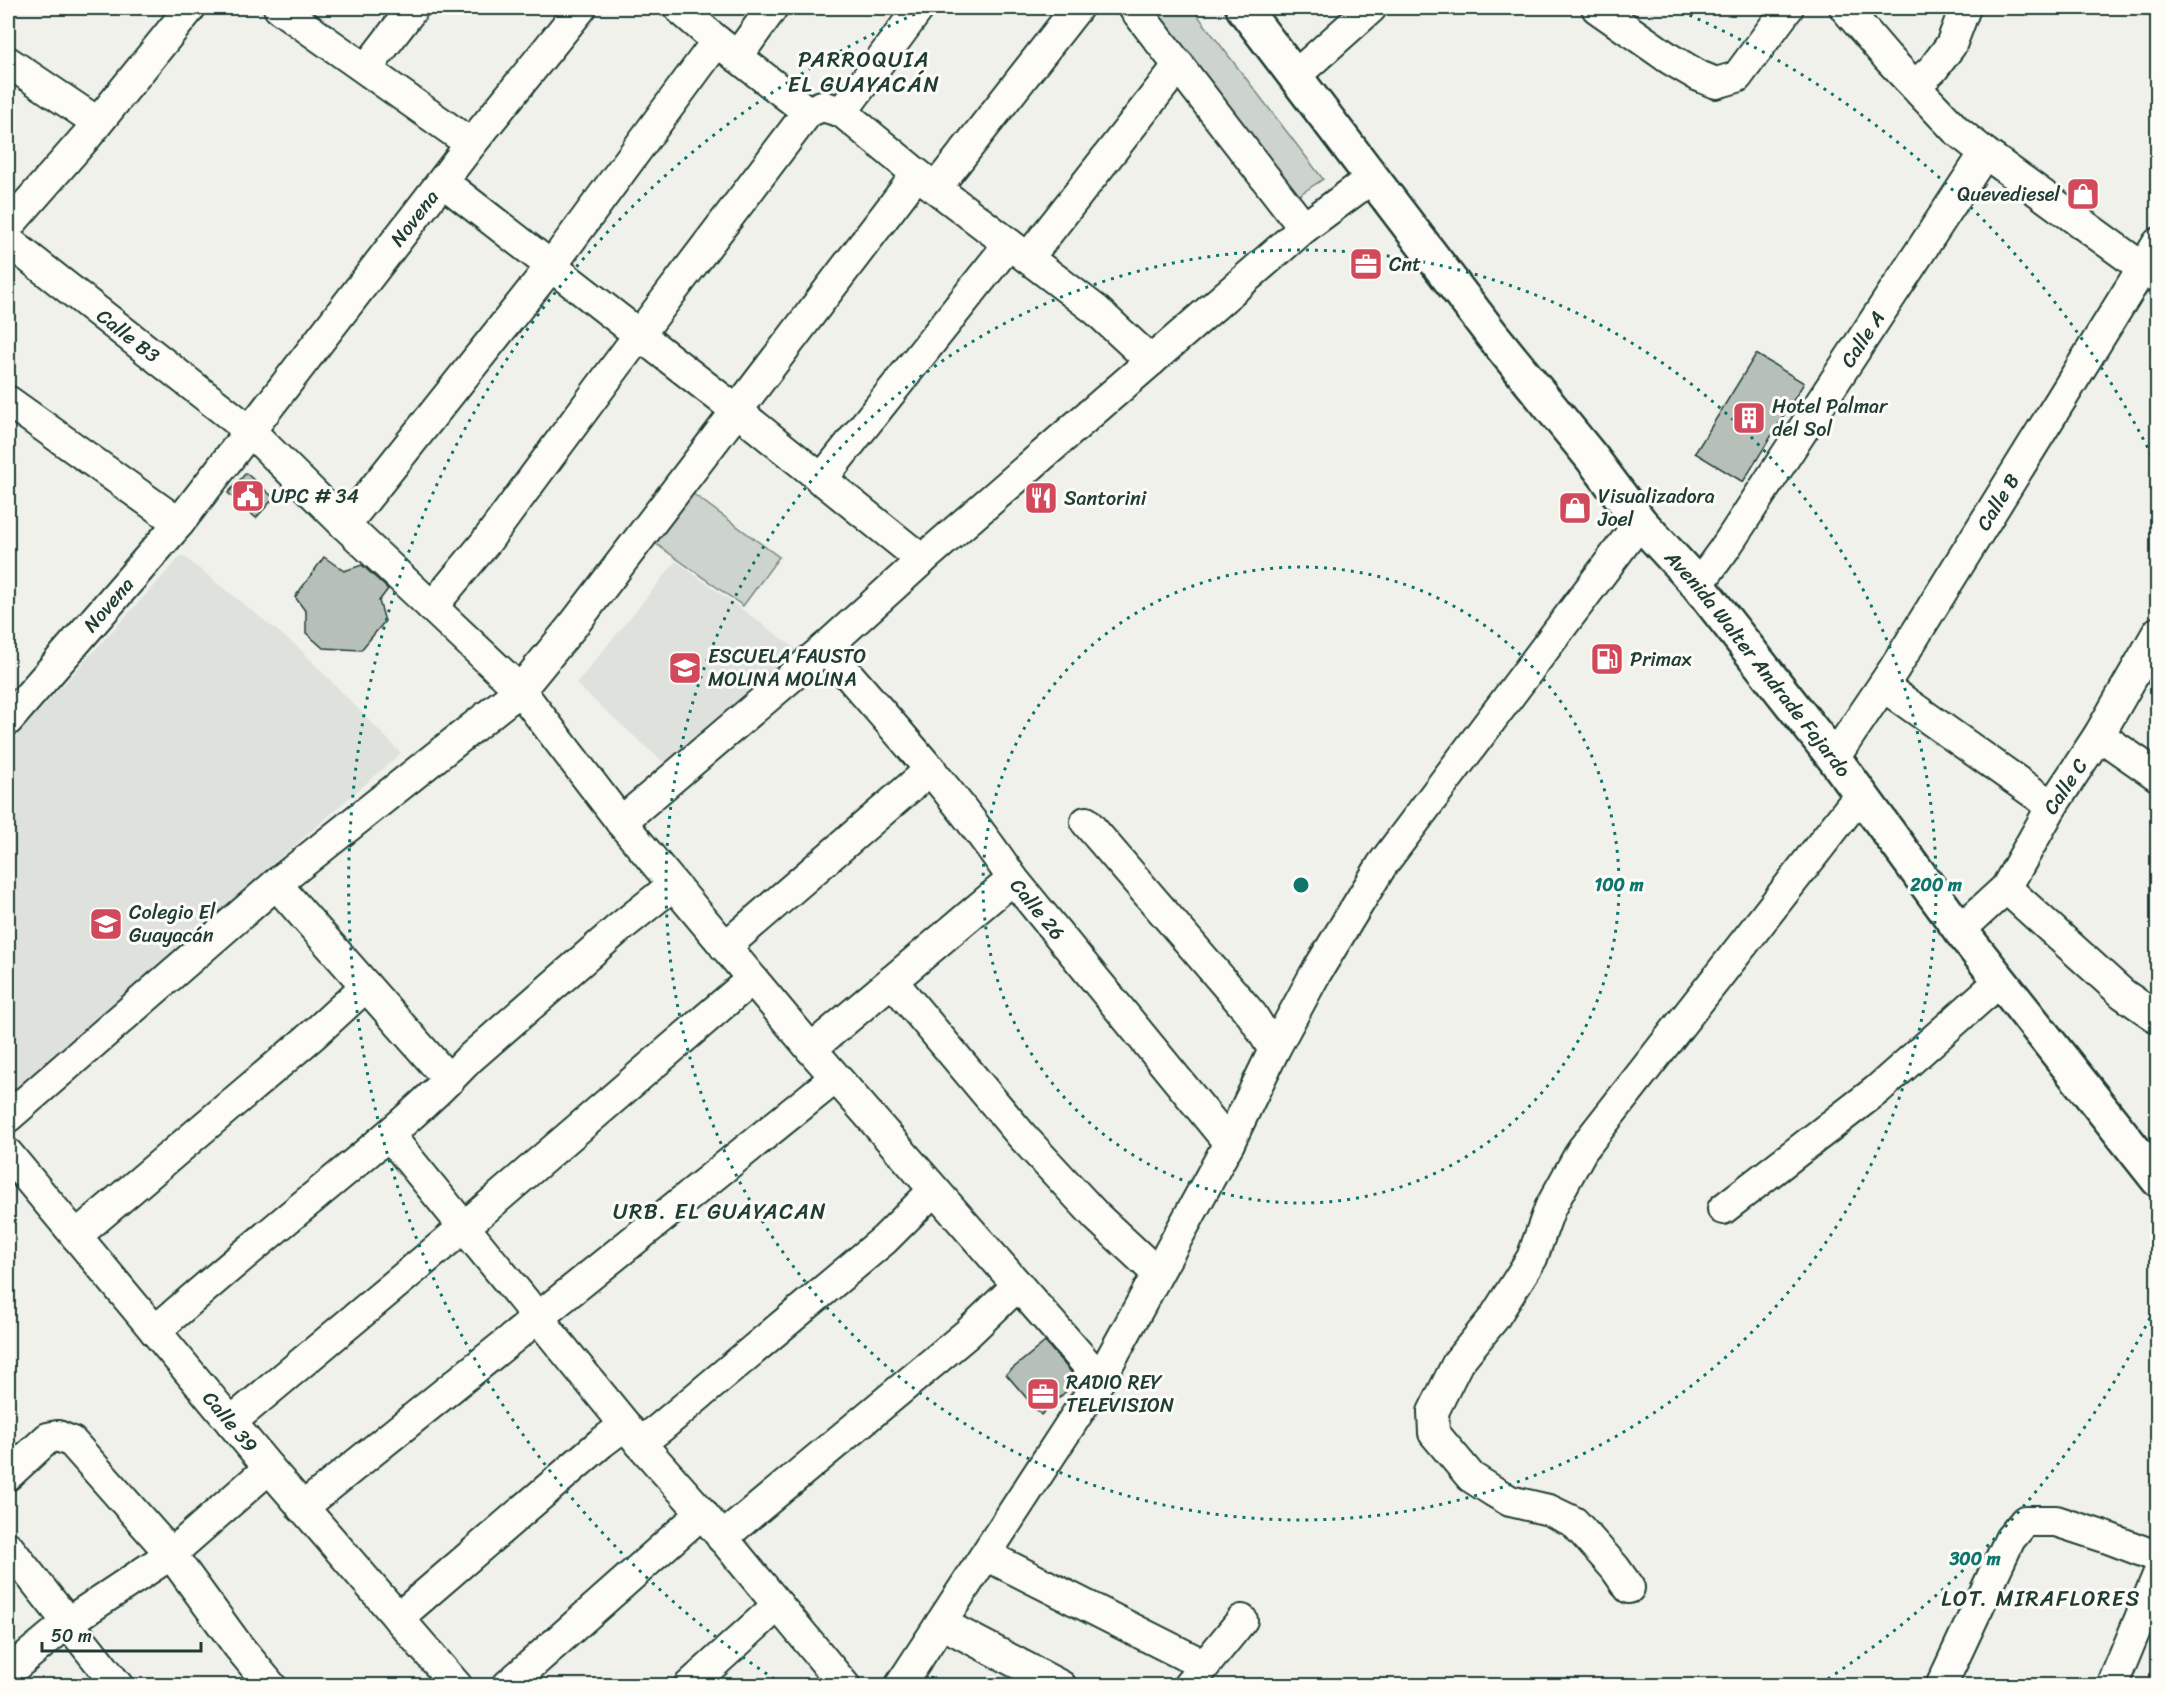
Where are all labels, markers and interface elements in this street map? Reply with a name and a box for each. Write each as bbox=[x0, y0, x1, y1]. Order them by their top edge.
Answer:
district label: PARROQUIA EL GUAYACÁN bbox=[788, 40, 940, 104]
shop icon: Quevediesel bbox=[2065, 176, 2101, 212]
place label: Quevediesel bbox=[1957, 177, 2061, 212]
street label: Novena bbox=[381, 182, 448, 254]
office icon: Cnt bbox=[1348, 246, 1384, 282]
place label: Cnt bbox=[1389, 247, 1421, 282]
street label: Calle B3 bbox=[88, 299, 168, 372]
street label: Calle A bbox=[1831, 304, 1895, 375]
place label: Hotel Palmar del Sol bbox=[1772, 389, 1889, 447]
building icon: Hotel Palmar del Sol bbox=[1731, 400, 1767, 436]
street label: Calle B bbox=[1967, 466, 2029, 538]
public building icon: UPC # 34 bbox=[230, 478, 266, 514]
place label: UPC # 34 bbox=[271, 479, 359, 514]
place label: Visualizadora Joel bbox=[1597, 479, 1715, 537]
restaurant icon: Santorini bbox=[1023, 480, 1059, 516]
place label: Santorini bbox=[1064, 481, 1148, 516]
shop icon: Visualizadora Joel bbox=[1557, 490, 1593, 526]
street label: Avenida Walter Andrade Fajardo bbox=[1655, 541, 1860, 785]
street label: Novena bbox=[74, 569, 143, 641]
place label: ESCUELA FAUSTO MOLINA MOLINA bbox=[708, 639, 866, 697]
fuel station icon: Primax bbox=[1589, 641, 1625, 677]
place label: Primax bbox=[1630, 642, 1692, 677]
school or university icon: ESCUELA FAUSTO MOLINA MOLINA bbox=[667, 650, 703, 686]
street label: Calle C bbox=[2034, 751, 2097, 821]
text: 100 m bbox=[1595, 869, 1644, 901]
text: 200 m bbox=[1909, 869, 1962, 901]
street label: Calle 26 bbox=[1001, 870, 1074, 949]
centre of rings bbox=[1291, 875, 1311, 895]
place label: Colegio El Guayacán bbox=[129, 895, 216, 953]
school or university icon: Colegio El Guayacán bbox=[88, 906, 124, 942]
district label: URB. EL GUAYACAN bbox=[613, 1192, 827, 1231]
place label: RADIO REY TELEVISION bbox=[1066, 1365, 1174, 1423]
office icon: RADIO REY TELEVISION bbox=[1025, 1376, 1061, 1412]
street label: Calle 39 bbox=[193, 1383, 267, 1461]
text: 300 m bbox=[1948, 1543, 2001, 1575]
district label: LOT. MIRAFLORES bbox=[1941, 1579, 2141, 1618]
scale bar bbox=[42, 1615, 201, 1653]
text: 50 m bbox=[51, 1620, 92, 1652]

